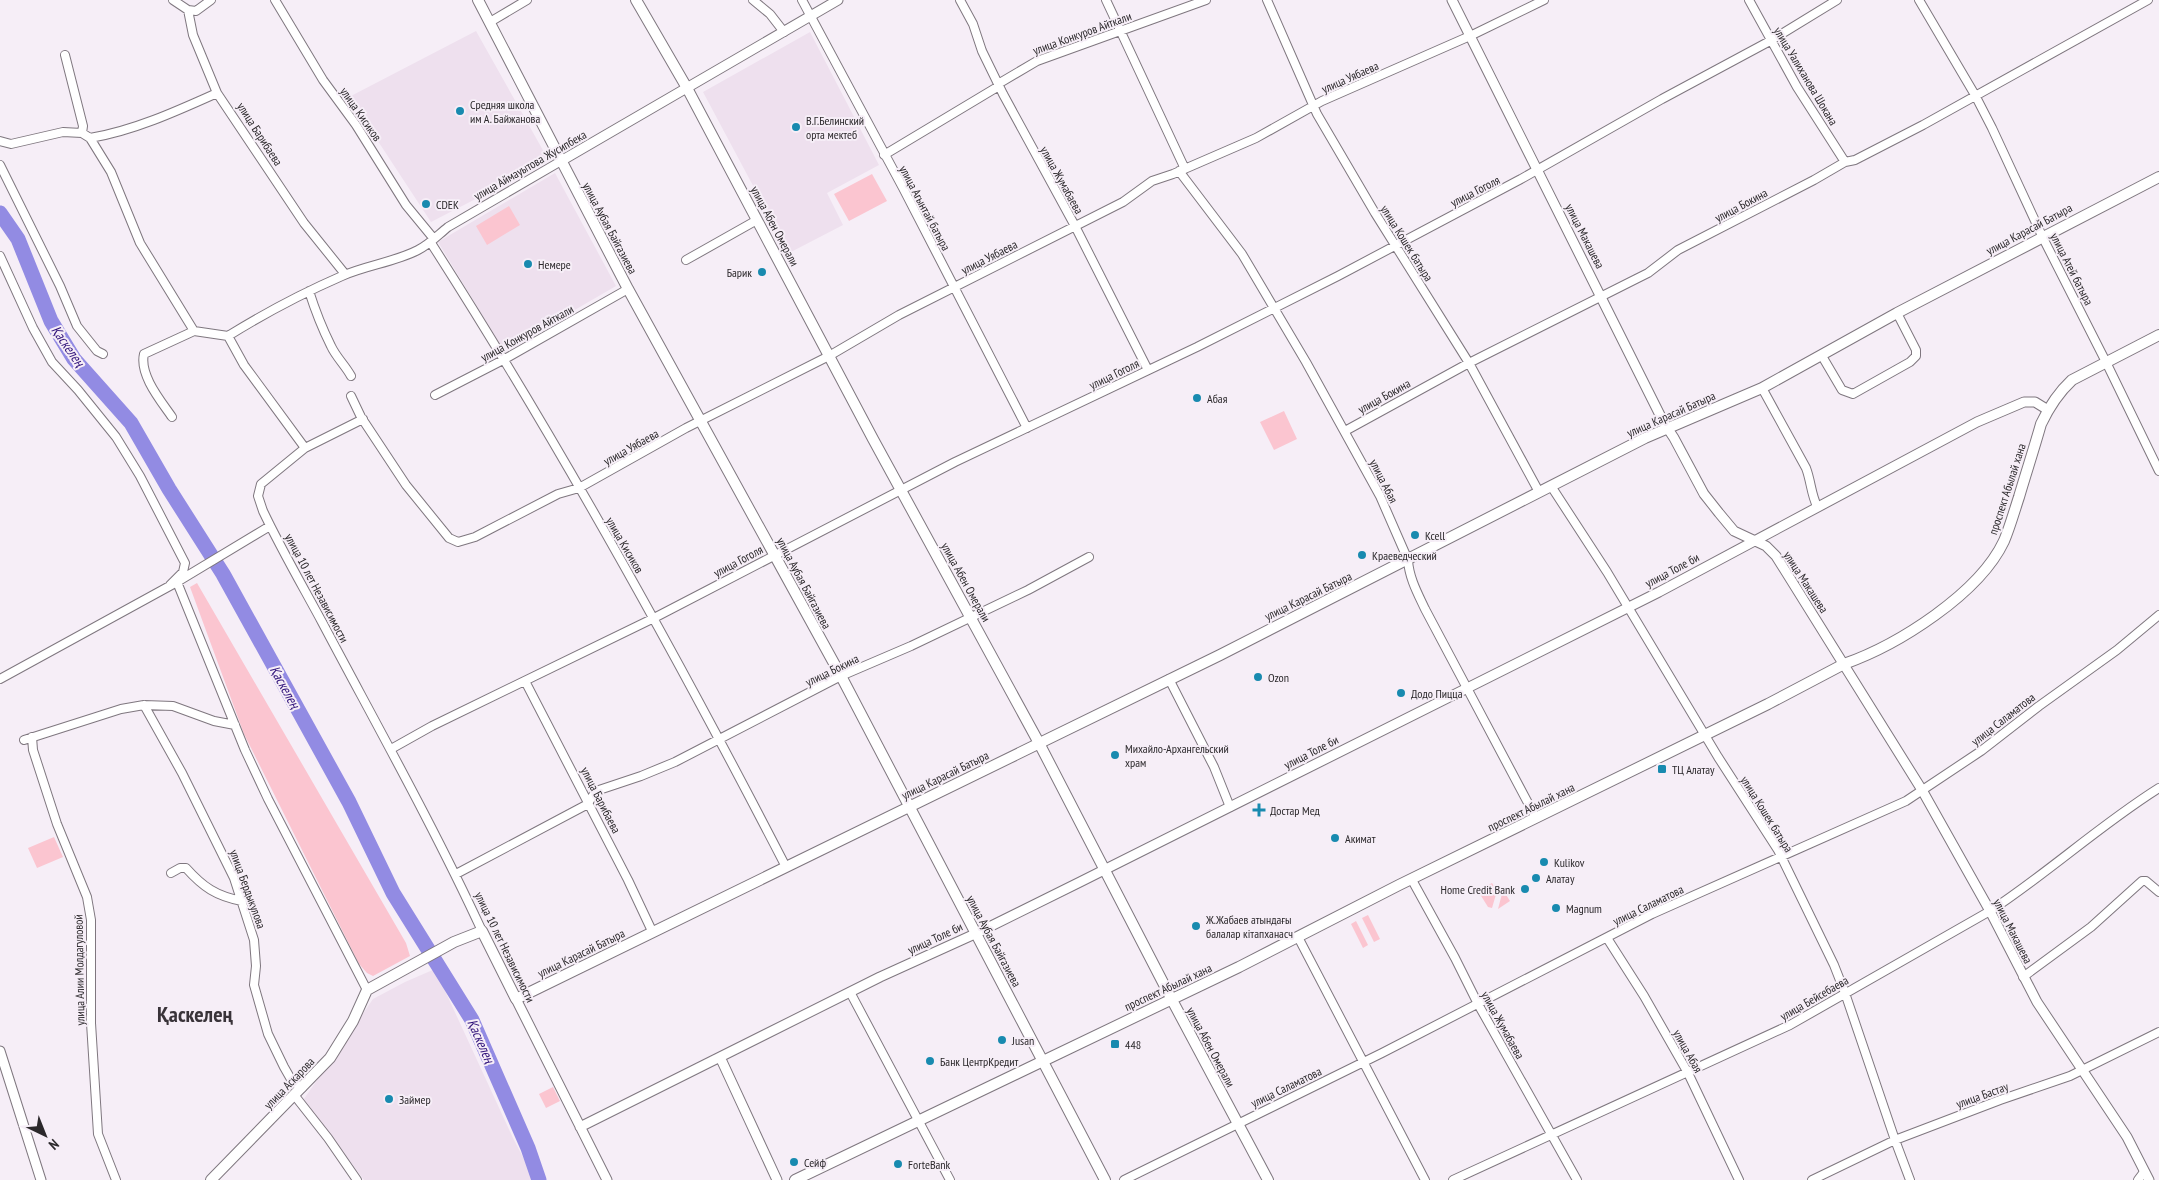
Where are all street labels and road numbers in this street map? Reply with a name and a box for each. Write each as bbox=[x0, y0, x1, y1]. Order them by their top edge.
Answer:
street label: улица Конкуров Айткали bbox=[1031, 8, 1133, 58]
street label: улица Уалиханова Шокана bbox=[1771, 24, 1841, 128]
street label: улица Уябаева bbox=[1319, 58, 1381, 96]
street label: улица Кисиков bbox=[337, 84, 385, 144]
street label: улица Барибаева bbox=[234, 100, 286, 169]
street label: улица Аймауытова Жусипбека bbox=[471, 127, 589, 203]
street label: улица Жумабаева bbox=[1037, 144, 1087, 217]
street label: улица Агынтай батыра bbox=[896, 163, 954, 253]
street label: улица Гоголя bbox=[1448, 172, 1503, 210]
street label: улица Аубая Байгазиева bbox=[580, 180, 641, 277]
street label: улица Абен Омерали bbox=[748, 183, 802, 269]
street label: улица Бокина bbox=[1712, 185, 1770, 225]
street label: улица Карасай Батыра bbox=[1983, 200, 2075, 258]
street label: улица Макашева bbox=[1562, 201, 1608, 271]
street label: улица Кошек батыра bbox=[1378, 202, 1437, 284]
street label: улица Атей батыра bbox=[2047, 230, 2097, 308]
street label: улица Уябаева bbox=[958, 236, 1020, 278]
street label: улица Конкуров Айткали bbox=[478, 301, 576, 365]
street label: улица Гоголя bbox=[1087, 355, 1142, 393]
street label: улица Бокина bbox=[1355, 375, 1413, 417]
street label: улица Карасай Батыра bbox=[1624, 388, 1718, 440]
street label: улица Уябаева bbox=[601, 426, 661, 468]
street label: проспект Абылай хана bbox=[1985, 441, 2029, 536]
street label: улица Абая bbox=[1367, 457, 1402, 506]
street label: улица Кисиков bbox=[603, 514, 647, 576]
street label: улица 10 лет Независимости bbox=[282, 531, 352, 645]
street label: улица Аубая Байгазиева bbox=[774, 535, 835, 632]
street label: улица Абен Омерали bbox=[938, 540, 994, 624]
street label: улица Гоголя bbox=[711, 542, 766, 580]
street label: улица Макашева bbox=[1780, 548, 1832, 616]
street label: улица Толе би bbox=[1642, 550, 1702, 590]
street label: улица Карасай Батыра bbox=[1262, 568, 1354, 624]
street label: улица Бокина bbox=[803, 651, 861, 689]
street label: улица Саламатова bbox=[1968, 689, 2038, 749]
street label: улица Толе би bbox=[1281, 732, 1341, 772]
street label: улица Карасай Батыра bbox=[899, 747, 991, 803]
street label: улица Барибаева bbox=[578, 764, 624, 836]
street label: улица Кошек батыра bbox=[1738, 773, 1797, 855]
street label: проспект Абылай хана bbox=[1485, 779, 1577, 835]
street label: улица Бердыкулова bbox=[227, 847, 269, 931]
street label: улица Саламатова bbox=[1610, 881, 1686, 929]
street label: улица 10 лет Независимости bbox=[472, 889, 538, 1005]
street label: улица Аубая Байгазиева bbox=[964, 893, 1025, 990]
street label: улица Макашева bbox=[1990, 896, 2036, 966]
street label: улица Алии Молдагуловой bbox=[71, 914, 87, 1026]
street label: улица Толе би bbox=[905, 919, 965, 957]
street label: улица Карасай Батыра bbox=[535, 925, 627, 981]
street label: проспект Абылай хана bbox=[1122, 960, 1214, 1014]
street label: улица Бейсебаева bbox=[1777, 972, 1851, 1024]
street label: улица Жумабаева bbox=[1478, 989, 1528, 1062]
street label: улица Абен Омерали bbox=[1184, 1004, 1238, 1090]
street label: улица Абая bbox=[1670, 1027, 1706, 1076]
street label: улица Аскарова bbox=[261, 1054, 318, 1112]
street label: улица Саламатова bbox=[1248, 1063, 1324, 1111]
street label: улица Бастау bbox=[1954, 1078, 2011, 1111]

